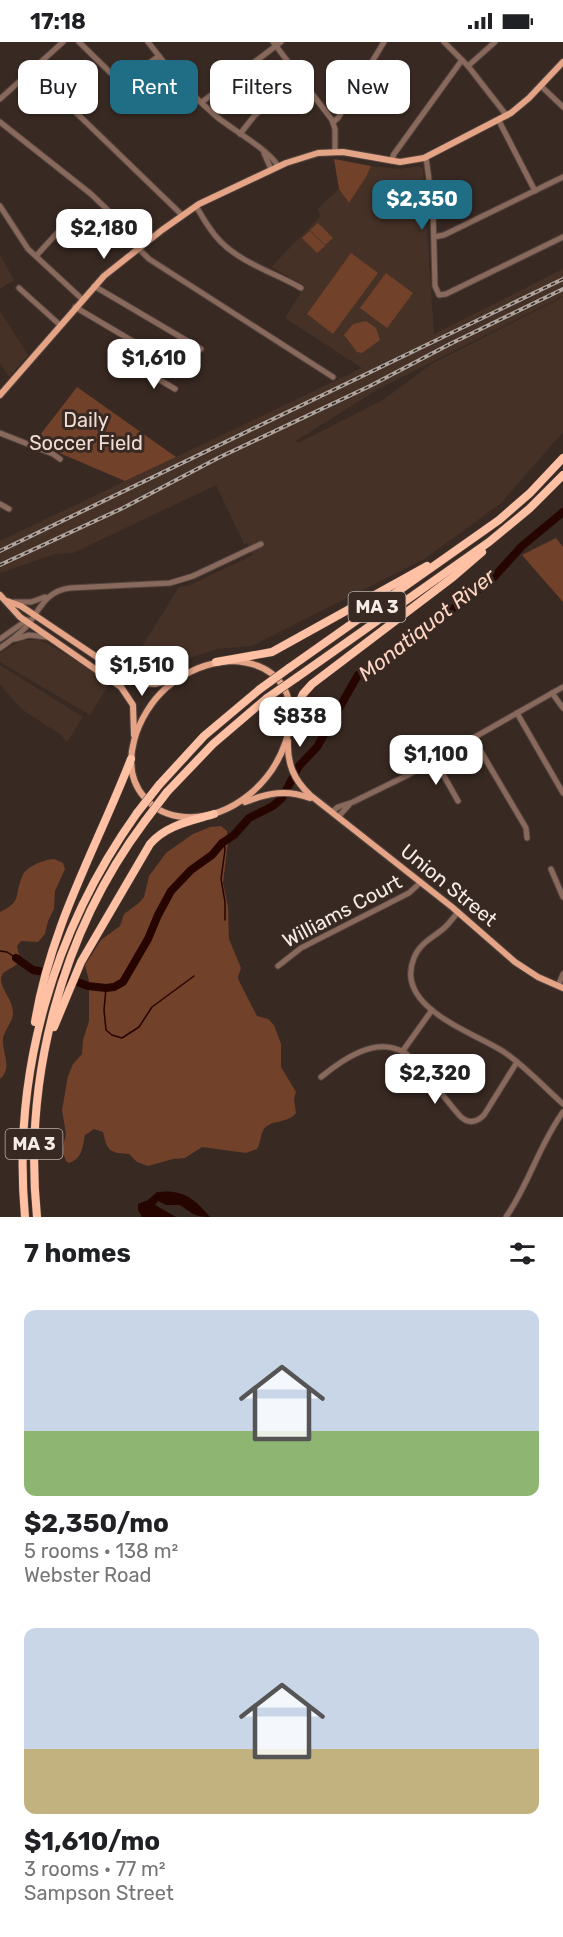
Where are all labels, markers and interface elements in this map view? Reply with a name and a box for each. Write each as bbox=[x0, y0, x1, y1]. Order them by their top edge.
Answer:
text: 17:18 bbox=[30, 8, 86, 35]
chip: Buy bbox=[18, 60, 98, 114]
chip: Rent bbox=[110, 60, 198, 114]
chip: Filters bbox=[210, 60, 314, 114]
chip: New bbox=[326, 60, 410, 114]
pin: $2,350 bbox=[373, 180, 471, 231]
text: $2,350 bbox=[386, 187, 458, 211]
pin: $2,180 bbox=[55, 209, 153, 260]
text: $2,180 bbox=[70, 216, 138, 240]
pin: $1,610 bbox=[105, 339, 203, 390]
text: $1,610 bbox=[122, 346, 186, 370]
park label: Daily Soccer Field bbox=[29, 408, 143, 455]
water label: Monatiquot River bbox=[353, 563, 501, 686]
road number: MA 3 bbox=[348, 592, 406, 622]
pin: $1,510 bbox=[93, 646, 191, 697]
text: $1,510 bbox=[109, 653, 175, 677]
pin: $838 bbox=[264, 697, 336, 748]
text: $838 bbox=[273, 704, 327, 728]
pin: $1,100 bbox=[387, 735, 485, 786]
text: $1,100 bbox=[404, 742, 468, 766]
street label: Union Street bbox=[396, 839, 502, 931]
street label: Williams Court bbox=[278, 869, 406, 952]
pin: $2,320 bbox=[386, 1054, 484, 1105]
text: $2,320 bbox=[399, 1061, 471, 1085]
road number: MA 3 bbox=[6, 1129, 63, 1159]
icon: filters bbox=[506, 1237, 539, 1270]
text: 7 homes bbox=[24, 1238, 131, 1269]
icon: home bbox=[228, 1349, 336, 1457]
text: $2,350/mo bbox=[24, 1508, 169, 1539]
text: 5 rooms · 138 m² bbox=[24, 1539, 178, 1563]
text: Webster Road bbox=[24, 1563, 151, 1587]
icon: home bbox=[228, 1667, 336, 1775]
text: $1,610/mo bbox=[24, 1826, 160, 1857]
text: 3 rooms · 77 m² bbox=[24, 1857, 166, 1881]
text: Sampson Street bbox=[24, 1881, 174, 1905]

